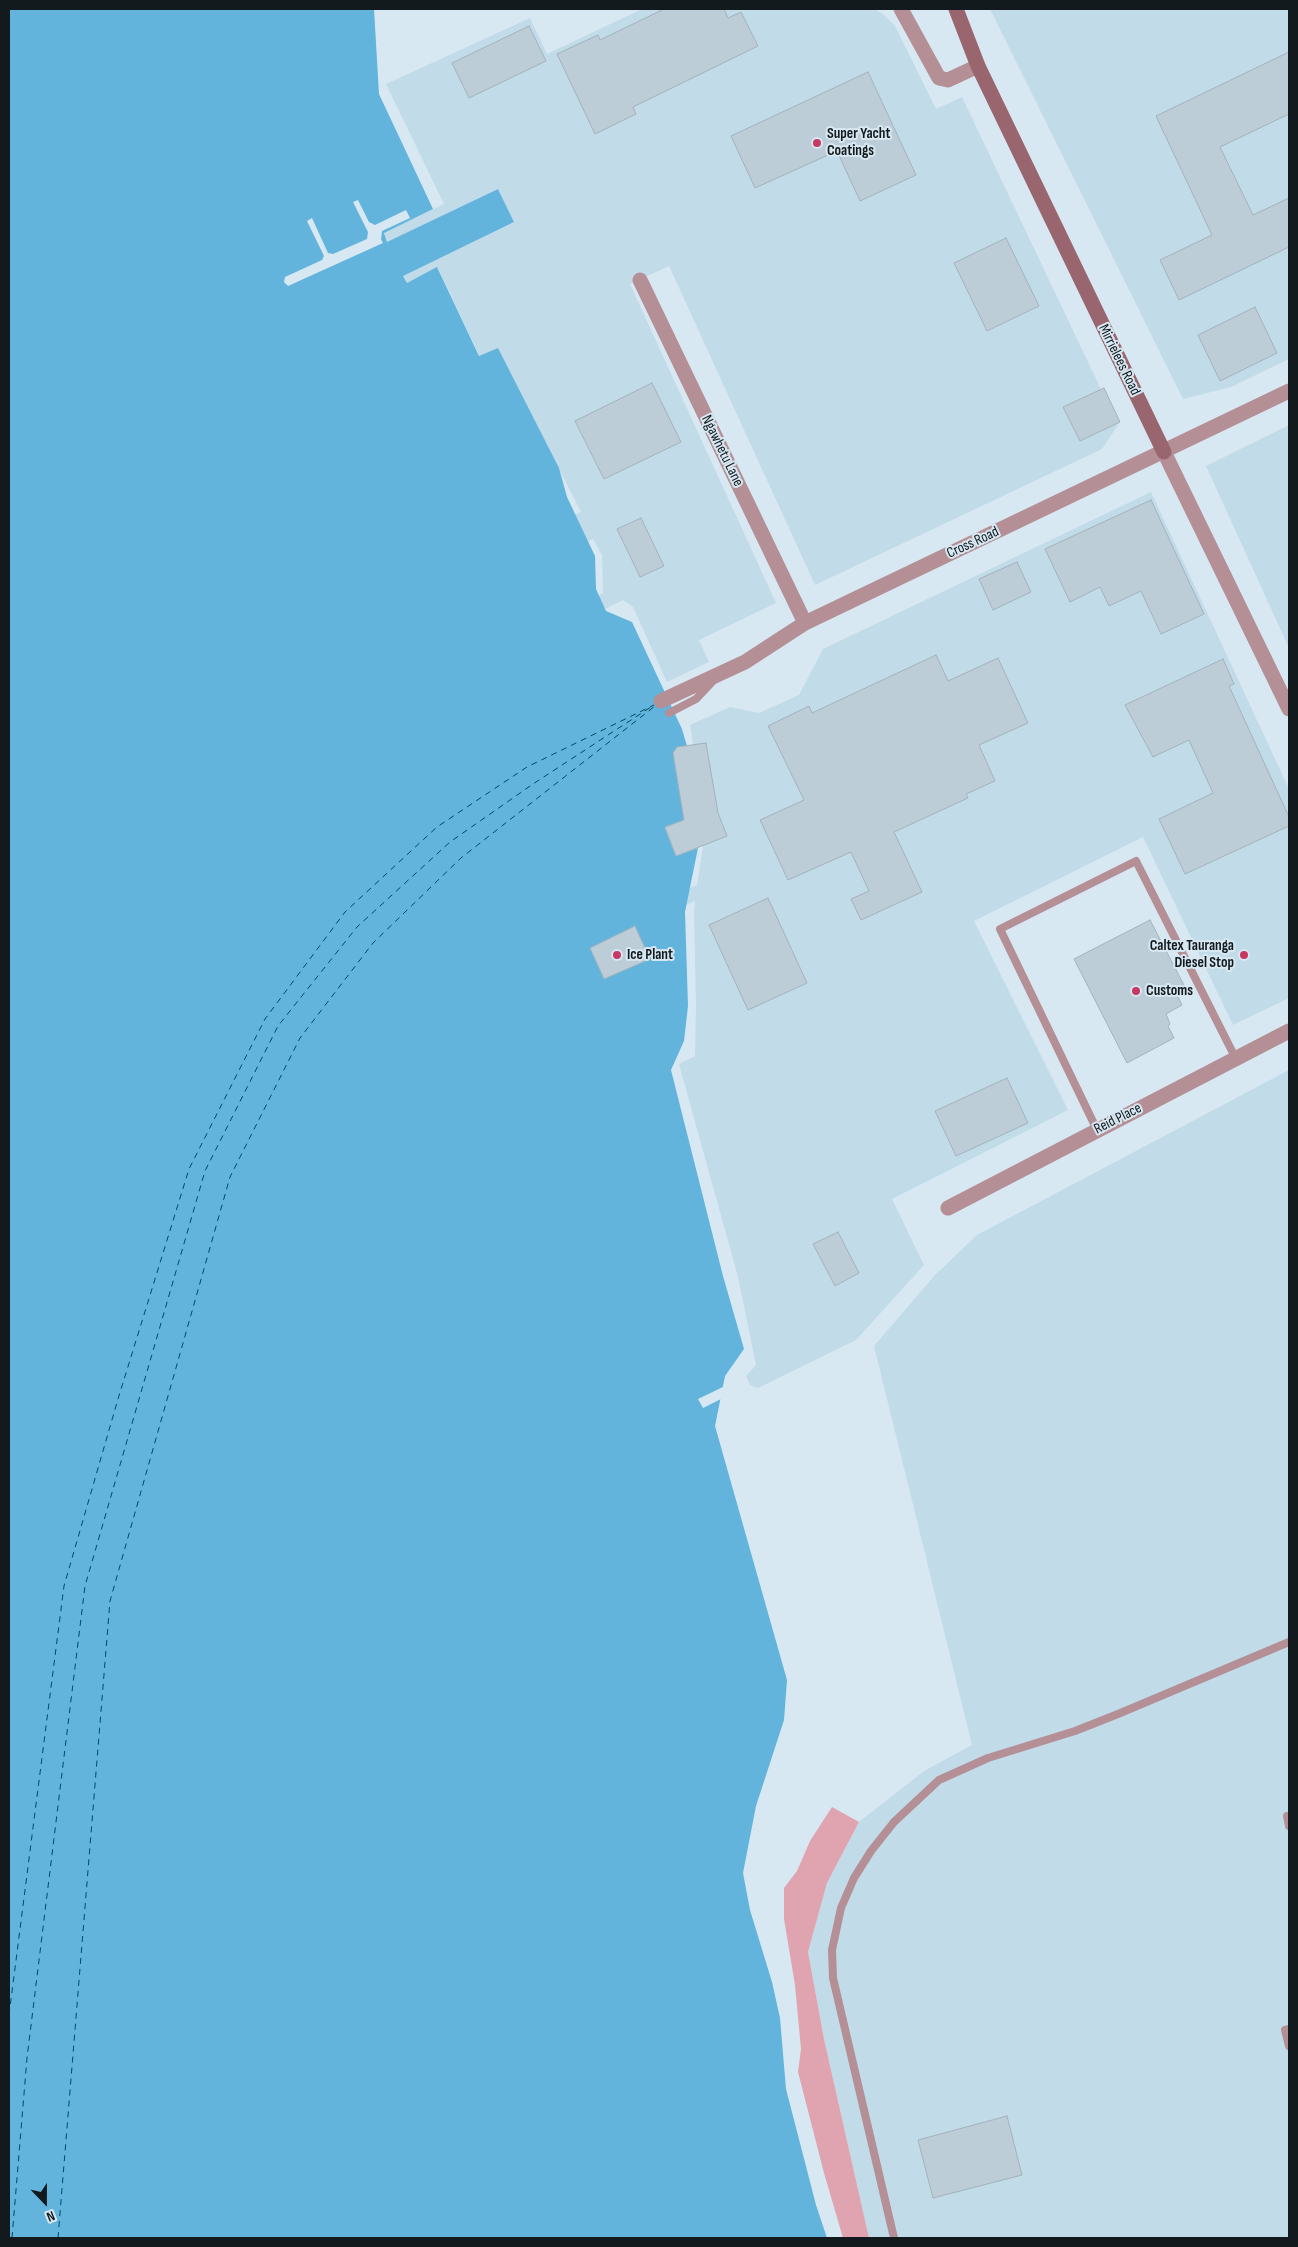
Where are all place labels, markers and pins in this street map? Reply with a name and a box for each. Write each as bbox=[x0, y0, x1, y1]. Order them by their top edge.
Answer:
place label: Super Yacht Coatings bbox=[827, 125, 891, 160]
marker: Super Yacht Coatings bbox=[811, 137, 823, 149]
place label: Caltex Tauranga Diesel Stop bbox=[1150, 937, 1234, 972]
place label: Ice Plant bbox=[627, 946, 673, 964]
marker: Ice Plant bbox=[611, 949, 623, 961]
marker: Caltex Tauranga Diesel Stop bbox=[1238, 949, 1250, 961]
place label: Customs bbox=[1146, 982, 1193, 1000]
marker: Customs bbox=[1130, 985, 1142, 997]

